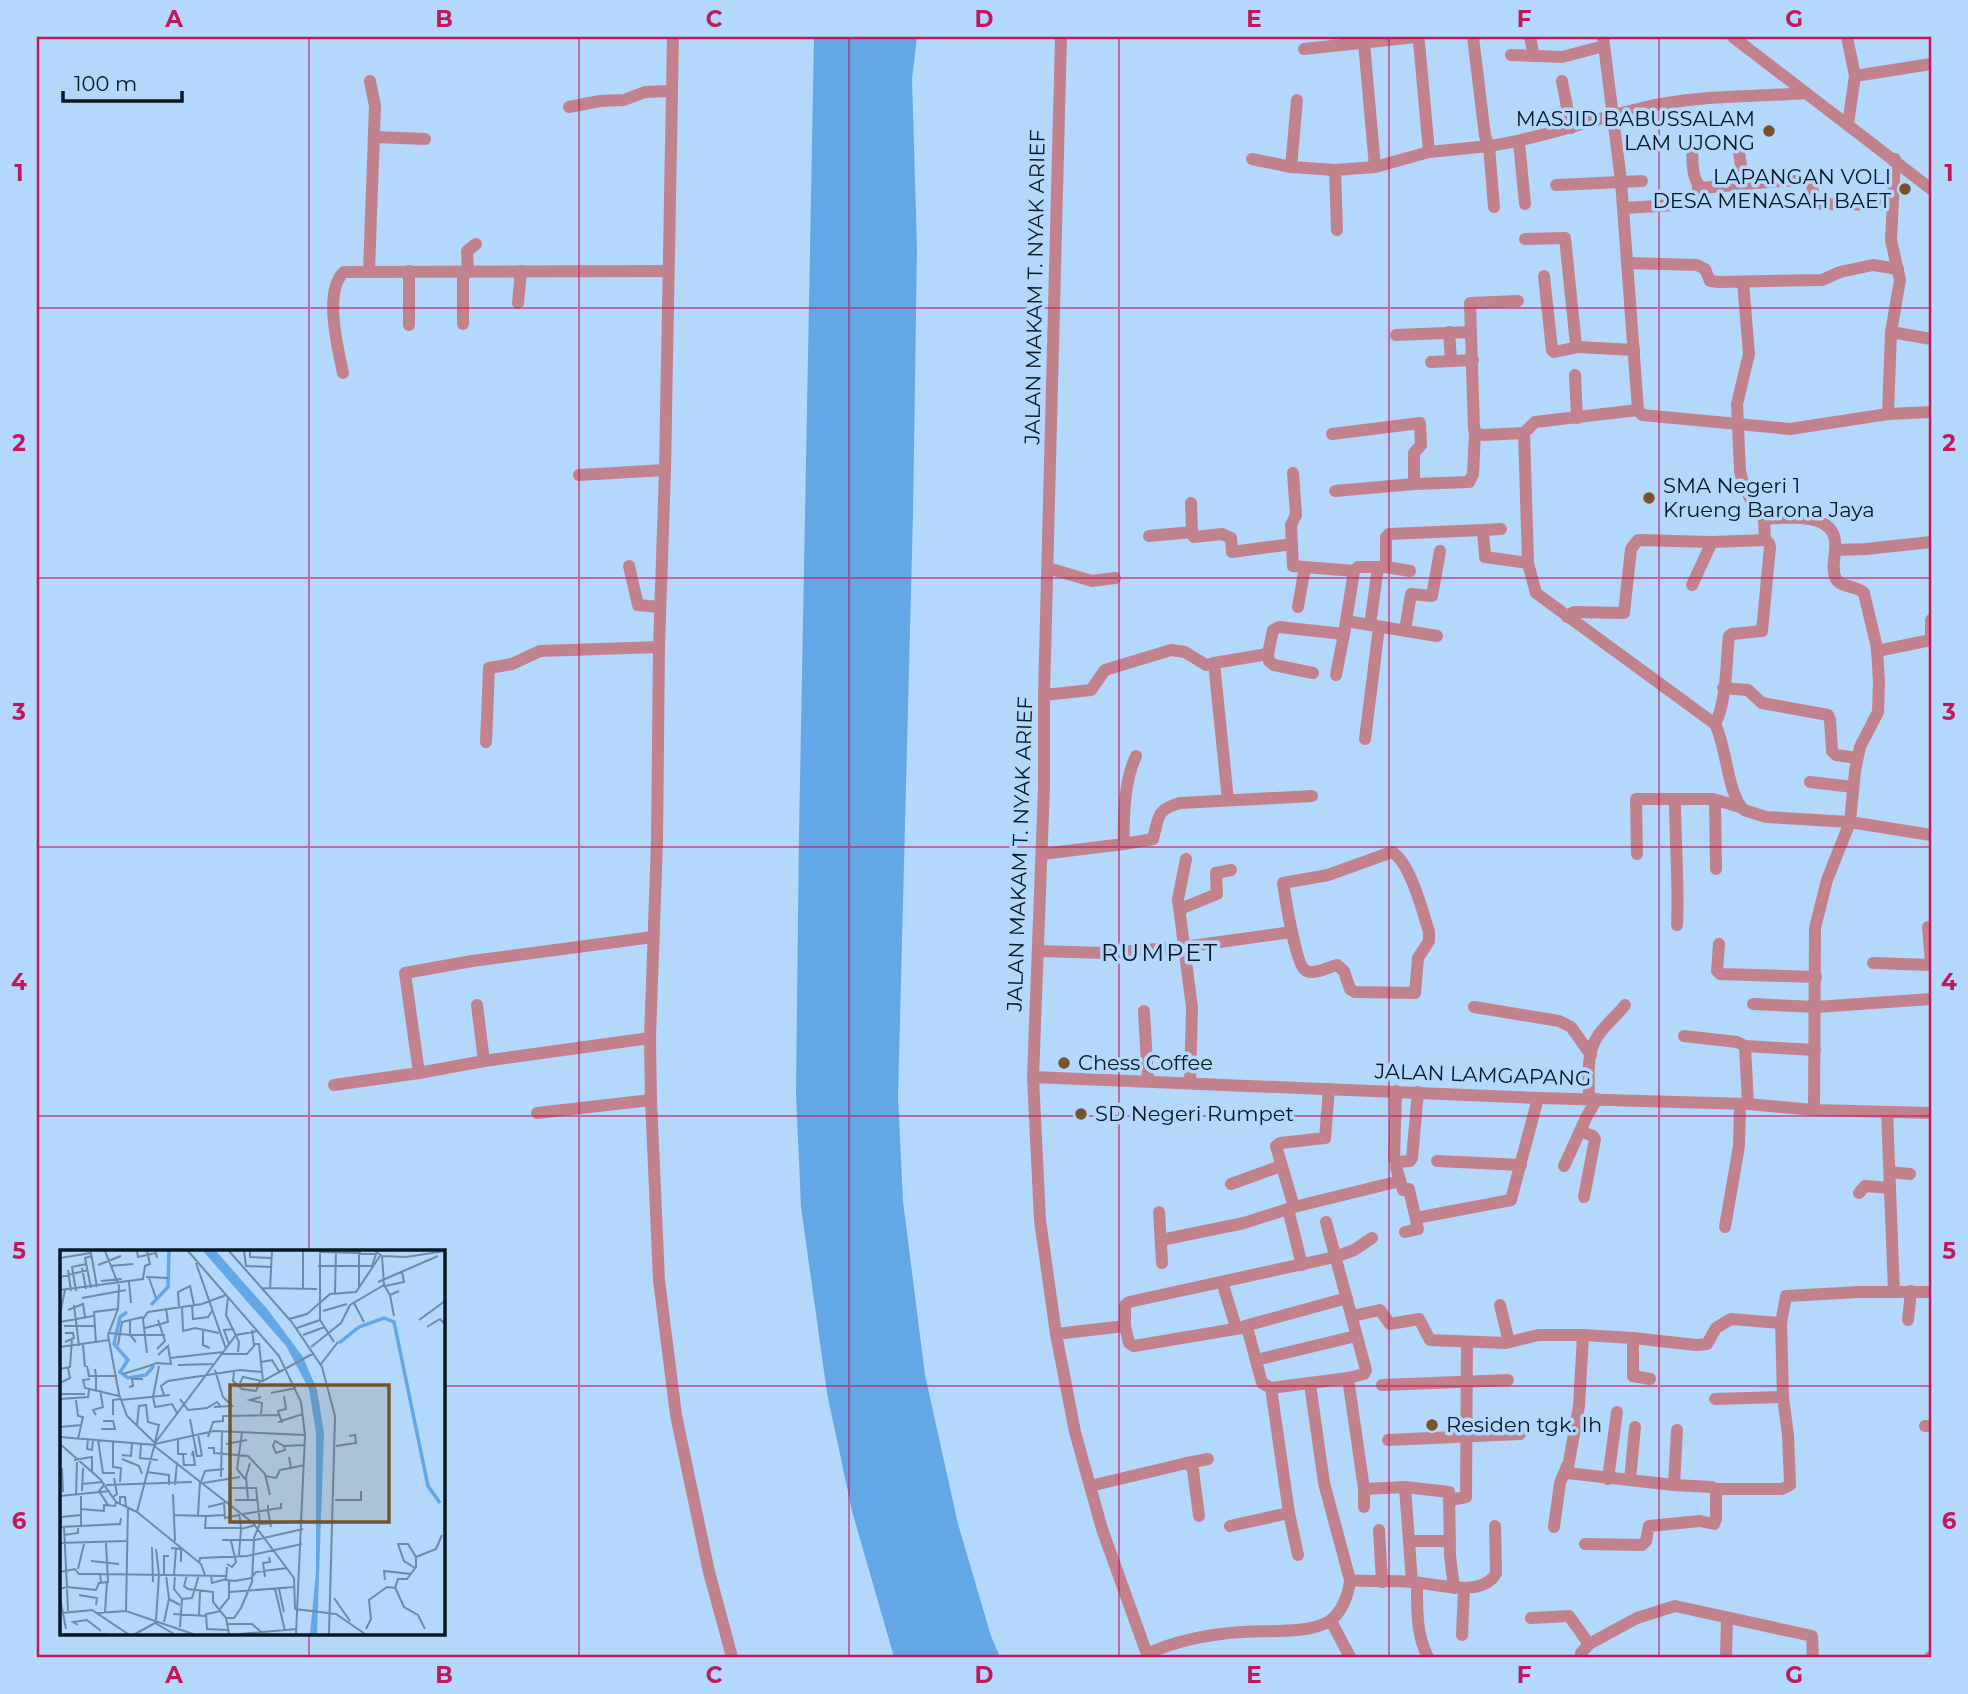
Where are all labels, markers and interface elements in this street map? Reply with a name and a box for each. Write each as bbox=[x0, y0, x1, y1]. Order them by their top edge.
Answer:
text: A bbox=[164, 5, 183, 33]
text: B bbox=[435, 5, 453, 33]
text: C bbox=[706, 5, 723, 33]
text: D bbox=[975, 5, 994, 33]
text: E bbox=[1246, 5, 1262, 33]
text: F bbox=[1517, 5, 1532, 33]
text: G bbox=[1785, 5, 1803, 33]
scale bar bbox=[63, 60, 182, 104]
text: 100 m bbox=[74, 71, 137, 96]
place label: MASJID BABUSSALAM LAM UJONG bbox=[1516, 106, 1755, 155]
marker: MASJID BABUSSALAM LAM UJONG bbox=[1761, 123, 1777, 139]
street label: JALAN MAKAM T. NYAK ARIEF bbox=[1019, 129, 1050, 446]
text: 1 bbox=[14, 159, 24, 187]
text: 1 bbox=[1944, 159, 1954, 187]
place label: LAPANGAN VOLI DESA MENASAH BAET bbox=[1652, 164, 1891, 213]
marker: LAPANGAN VOLI DESA MENASAH BAET bbox=[1897, 181, 1913, 197]
text: 2 bbox=[12, 429, 26, 457]
text: 2 bbox=[1942, 429, 1956, 457]
place label: SMA Negeri 1 Krueng Barona Jaya bbox=[1663, 473, 1875, 522]
marker: SMA Negeri 1 Krueng Barona Jaya bbox=[1641, 490, 1657, 506]
street label: JALAN MAKAM T. NYAK ARIEF bbox=[1001, 696, 1037, 1013]
text: 3 bbox=[11, 698, 26, 726]
text: 3 bbox=[1941, 698, 1956, 726]
district label: RUMPET bbox=[1101, 938, 1219, 967]
text: 4 bbox=[11, 968, 27, 996]
text: 4 bbox=[1941, 968, 1957, 996]
place label: Chess Coffee bbox=[1078, 1050, 1213, 1075]
marker: Chess Coffee bbox=[1056, 1055, 1072, 1071]
street label: JALAN LAMGAPANG bbox=[1373, 1058, 1592, 1091]
place label: SD Negeri Rumpet bbox=[1095, 1101, 1294, 1126]
marker: SD Negeri Rumpet bbox=[1073, 1106, 1089, 1122]
text: 5 bbox=[12, 1237, 26, 1265]
text: 5 bbox=[1942, 1237, 1956, 1265]
inset map bbox=[60, 1250, 444, 1634]
place label: Residen tgk. Ih bbox=[1446, 1412, 1602, 1437]
marker: Residen tgk. Ih bbox=[1424, 1417, 1440, 1433]
text: 6 bbox=[12, 1507, 27, 1535]
text: 6 bbox=[1942, 1507, 1957, 1535]
text: A bbox=[164, 1661, 183, 1689]
text: B bbox=[435, 1661, 453, 1689]
text: C bbox=[706, 1661, 723, 1689]
text: D bbox=[975, 1661, 994, 1689]
text: E bbox=[1246, 1661, 1262, 1689]
text: F bbox=[1517, 1661, 1532, 1689]
text: G bbox=[1785, 1661, 1803, 1689]

